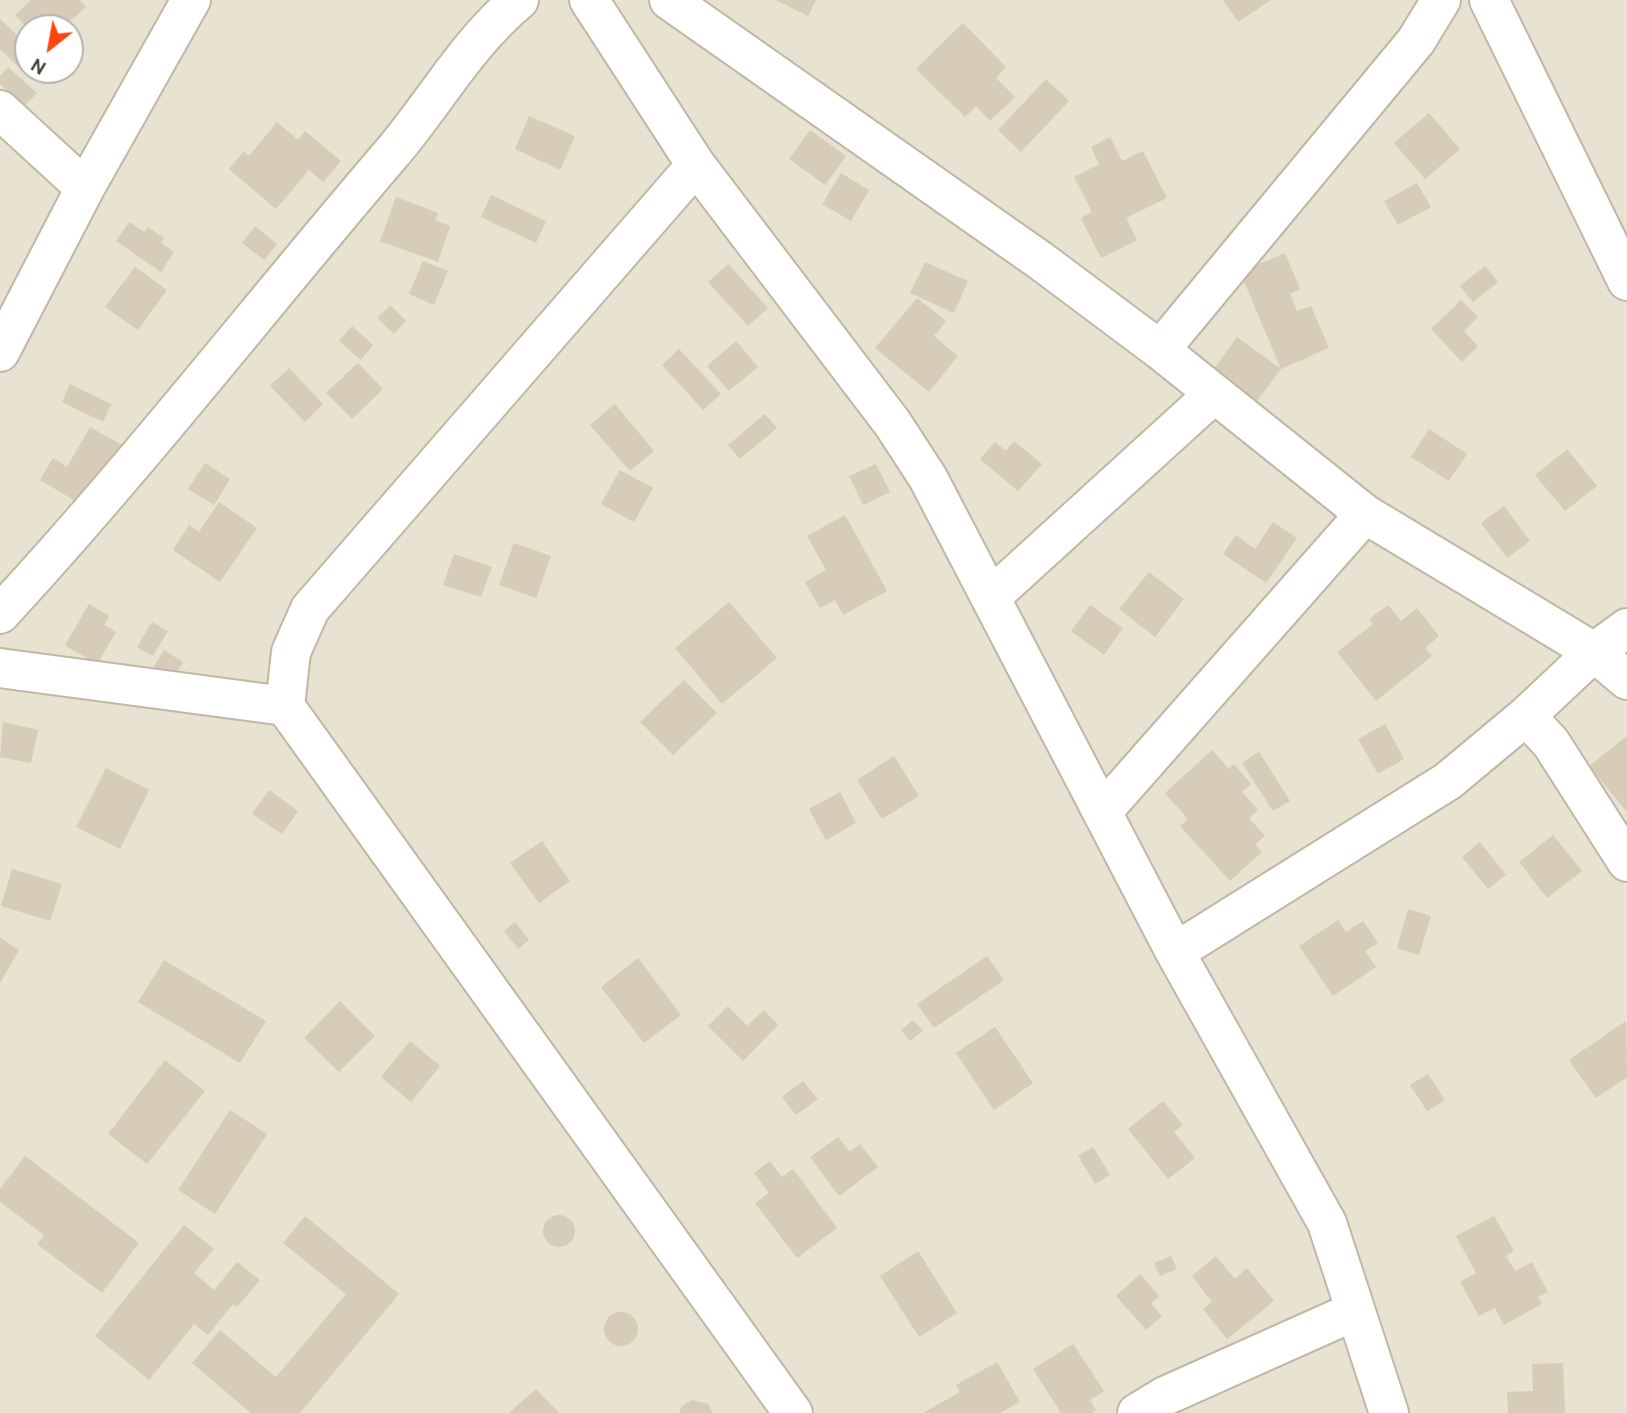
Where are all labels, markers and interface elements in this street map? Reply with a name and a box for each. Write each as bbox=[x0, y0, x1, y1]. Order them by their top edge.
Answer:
north arrow bbox=[14, 14, 84, 84]
text: N bbox=[27, 51, 51, 79]

